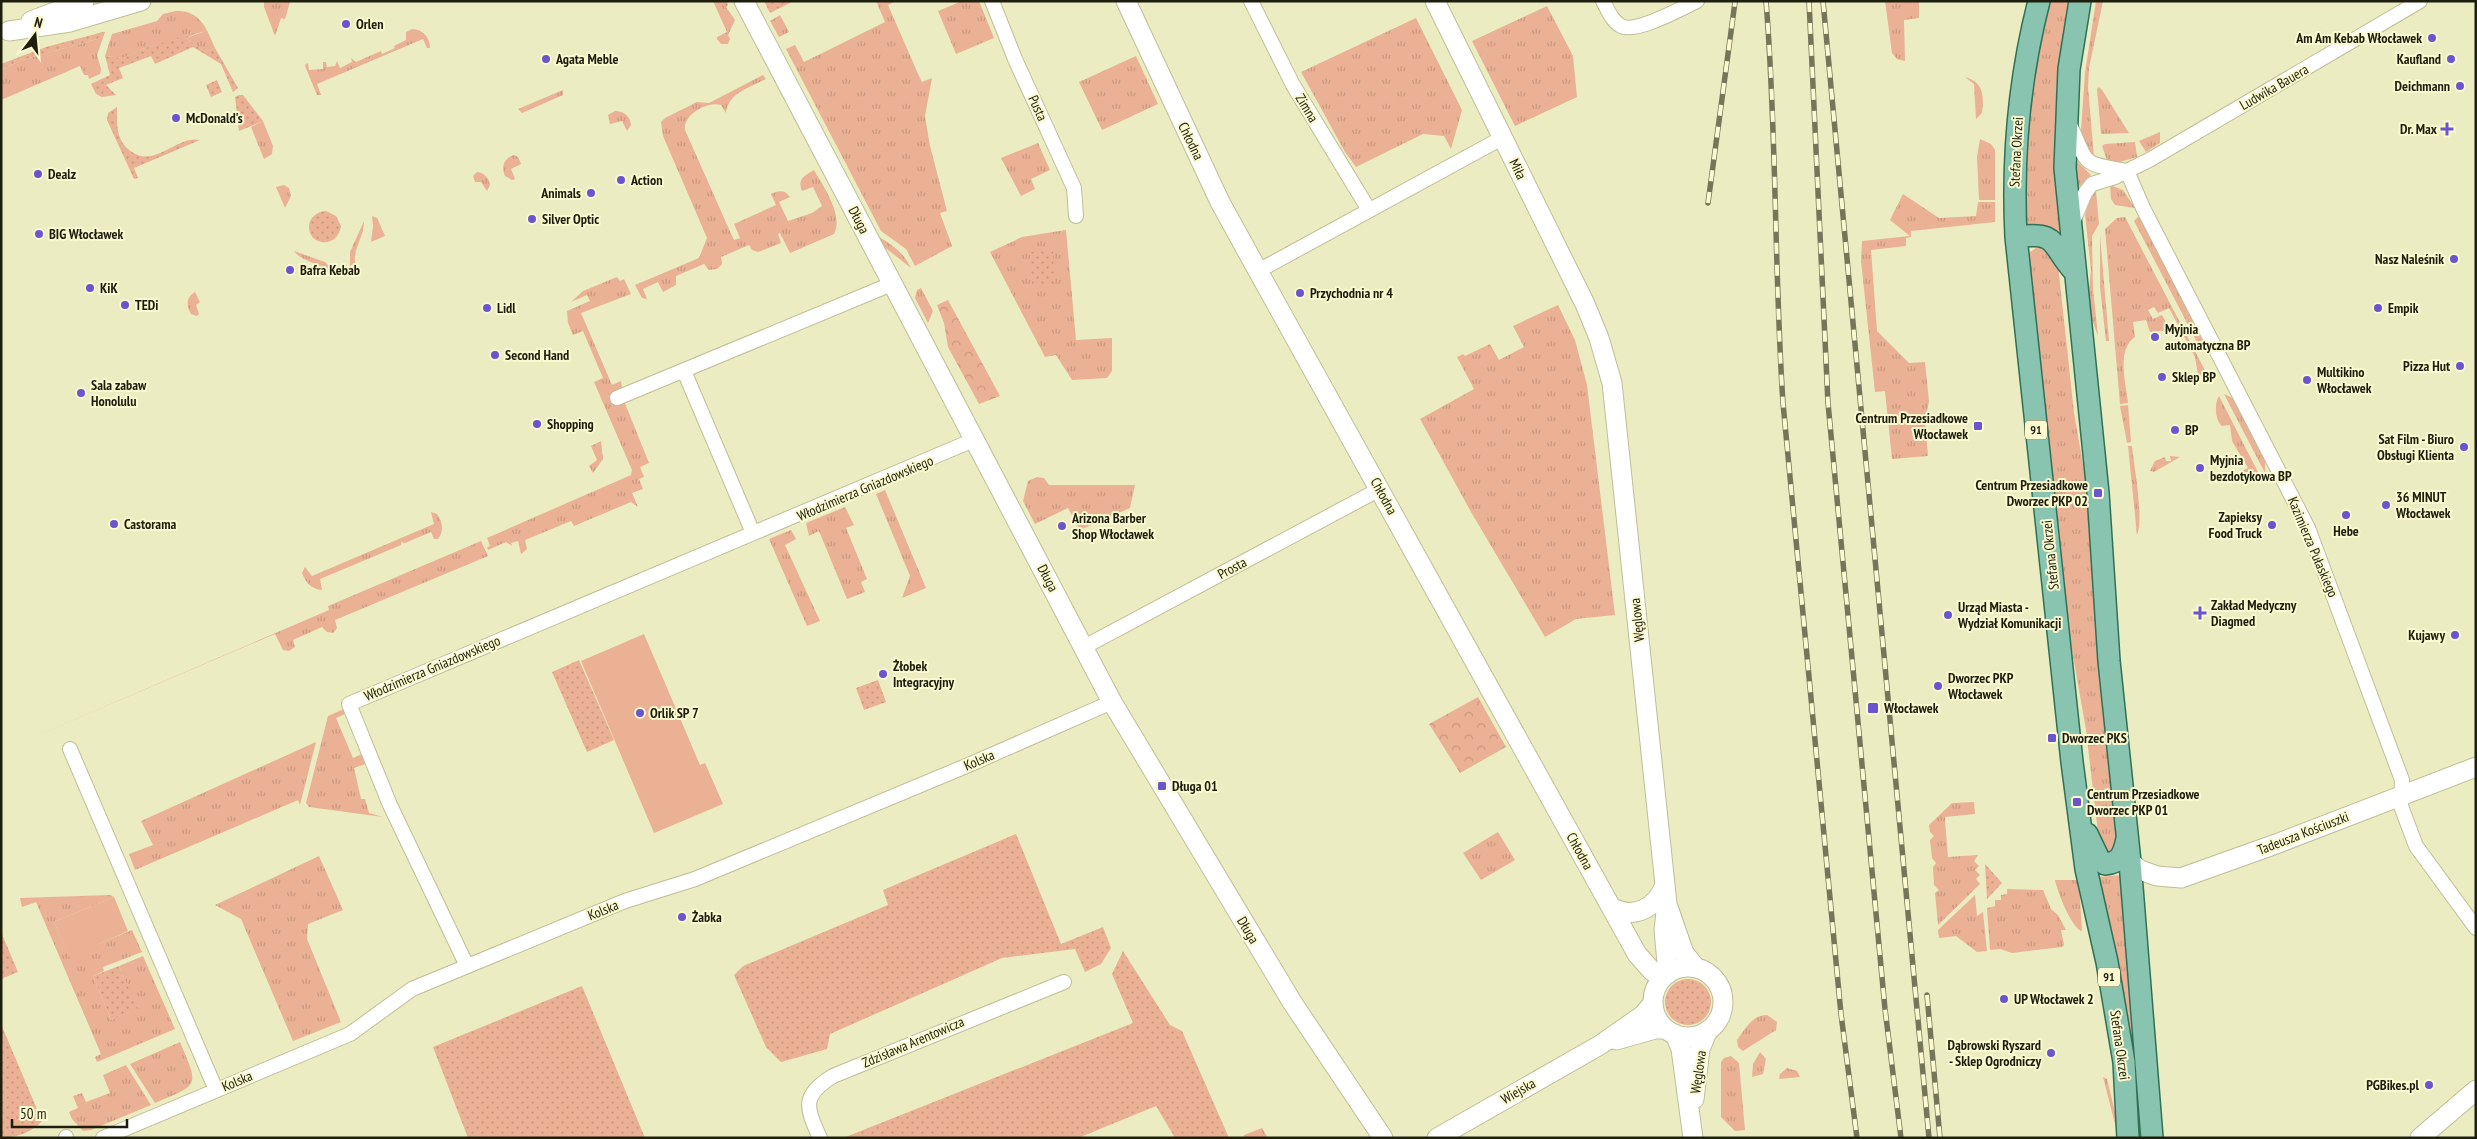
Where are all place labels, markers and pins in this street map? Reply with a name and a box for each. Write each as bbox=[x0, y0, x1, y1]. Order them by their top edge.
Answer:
place label: Orlen bbox=[356, 15, 384, 33]
marker: Orlen bbox=[340, 18, 352, 30]
place label: Am Am Kebab Włocławek bbox=[2295, 29, 2422, 47]
marker: Am Am Kebab Włocławek bbox=[2426, 32, 2438, 44]
place label: Agata Meble bbox=[555, 50, 618, 68]
place label: Kaufland bbox=[2397, 50, 2441, 68]
marker: Agata Meble bbox=[540, 53, 552, 65]
marker: Kaufland bbox=[2445, 53, 2457, 65]
place label: Deichmann bbox=[2395, 77, 2450, 95]
marker: Deichmann bbox=[2454, 80, 2466, 92]
place label: McDonald's bbox=[186, 109, 243, 127]
marker: McDonald's bbox=[170, 112, 182, 124]
place label: Dr. Max bbox=[2400, 120, 2438, 138]
marker: Dr. Max bbox=[2441, 123, 2453, 135]
place label: Dealz bbox=[48, 165, 76, 183]
marker: Dealz bbox=[32, 168, 44, 180]
place label: Action bbox=[630, 171, 662, 189]
marker: Action bbox=[615, 174, 627, 186]
place label: Animals bbox=[540, 184, 581, 202]
marker: Animals bbox=[585, 187, 597, 199]
place label: Silver Optic bbox=[542, 210, 599, 228]
marker: Silver Optic bbox=[526, 213, 538, 225]
place label: BIG Włocławek bbox=[49, 225, 123, 243]
marker: BIG Włocławek bbox=[33, 228, 45, 240]
place label: Nasz Naleśnik bbox=[2375, 250, 2444, 268]
marker: Nasz Naleśnik bbox=[2448, 253, 2460, 265]
place label: Bafra Kebab bbox=[300, 261, 360, 279]
marker: Bafra Kebab bbox=[284, 264, 296, 276]
place label: KiK bbox=[100, 279, 118, 297]
marker: KiK bbox=[84, 282, 96, 294]
place label: Przychodnia nr 4 bbox=[1310, 284, 1393, 302]
marker: Przychodnia nr 4 bbox=[1294, 287, 1306, 299]
place label: TEDi bbox=[135, 296, 158, 314]
marker: TEDi bbox=[119, 299, 131, 311]
place label: Lidl bbox=[497, 299, 516, 317]
place label: Empik bbox=[2388, 299, 2419, 317]
marker: Lidl bbox=[481, 302, 493, 314]
marker: Empik bbox=[2372, 302, 2384, 314]
place label: Myjnia automatyczna BP bbox=[2165, 320, 2251, 354]
marker: Myjnia automatyczna BP bbox=[2149, 331, 2161, 343]
place label: Second Hand bbox=[505, 346, 569, 364]
marker: Second Hand bbox=[489, 349, 501, 361]
place label: Pizza Hut bbox=[2403, 357, 2450, 375]
marker: Pizza Hut bbox=[2454, 360, 2466, 372]
place label: Multikino Włocławek bbox=[2316, 363, 2372, 397]
place label: Sklep BP bbox=[2172, 368, 2216, 386]
marker: Sklep BP bbox=[2156, 371, 2168, 383]
marker: Multikino Włocławek bbox=[2301, 374, 2313, 386]
place label: Sala zabaw Honolulu bbox=[91, 376, 147, 410]
marker: Sala zabaw Honolulu bbox=[75, 387, 87, 399]
place label: Centrum Przesiadkowe Włocławek bbox=[1855, 409, 1968, 443]
place label: Shopping bbox=[547, 415, 594, 433]
marker: Shopping bbox=[531, 418, 543, 430]
marker: Centrum Przesiadkowe Włocławek bbox=[1972, 420, 1984, 432]
place label: BP bbox=[2185, 421, 2199, 439]
marker: BP bbox=[2169, 424, 2181, 436]
place label: Sat Film - Biuro Obsługi Klienta bbox=[2377, 430, 2454, 464]
marker: Sat Film - Biuro Obsługi Klienta bbox=[2458, 441, 2470, 453]
place label: Myjnia bezdotykowa BP bbox=[2210, 451, 2292, 485]
marker: Myjnia bezdotykowa BP bbox=[2194, 462, 2206, 474]
place label: Centrum Przesiadkowe Dworzec PKP 02 bbox=[1975, 476, 2088, 510]
marker: Centrum Przesiadkowe Dworzec PKP 02 bbox=[2092, 487, 2104, 499]
place label: 36 MINUT Włocławek bbox=[2395, 488, 2451, 522]
marker: 36 MINUT Włocławek bbox=[2380, 499, 2392, 511]
place label: Zapieksy Food Truck bbox=[2209, 508, 2262, 542]
place label: Arizona Barber Shop Włocławek bbox=[1071, 509, 1154, 543]
marker: Hebe bbox=[2340, 509, 2352, 521]
place label: Castorama bbox=[124, 515, 176, 533]
marker: Castorama bbox=[108, 518, 120, 530]
marker: Zapieksy Food Truck bbox=[2266, 519, 2278, 531]
marker: Arizona Barber Shop Włocławek bbox=[1056, 520, 1068, 532]
place label: Hebe bbox=[2333, 522, 2359, 540]
place label: Zakład Medyczny Diagmed bbox=[2211, 596, 2297, 630]
place label: Urząd Miasta - Wydział Komunikacji bbox=[1957, 598, 2061, 632]
marker: Zakład Medyczny Diagmed bbox=[2193, 606, 2207, 620]
marker: Urząd Miasta - Wydział Komunikacji bbox=[1942, 609, 1954, 621]
place label: Kujawy bbox=[2408, 626, 2445, 644]
marker: Kujawy bbox=[2449, 629, 2461, 641]
place label: Żłobek Integracyjny bbox=[893, 657, 954, 691]
marker: Żłobek Integracyjny bbox=[877, 668, 889, 680]
place label: Dworzec PKP Włocławek bbox=[1947, 669, 2014, 703]
marker: Dworzec PKP Włocławek bbox=[1932, 680, 1944, 692]
place label: Włocławek bbox=[1883, 699, 1939, 717]
marker: Włocławek bbox=[1866, 701, 1880, 715]
place label: Orlik SP 7 bbox=[650, 704, 699, 722]
marker: Orlik SP 7 bbox=[634, 707, 646, 719]
place label: Dworzec PKS bbox=[2062, 729, 2127, 747]
marker: Dworzec PKS bbox=[2046, 732, 2058, 744]
place label: Długa 01 bbox=[1172, 777, 1218, 795]
marker: Długa 01 bbox=[1156, 780, 1168, 792]
place label: Centrum Przesiadkowe Dworzec PKP 01 bbox=[2087, 785, 2200, 819]
marker: Centrum Przesiadkowe Dworzec PKP 01 bbox=[2071, 796, 2083, 808]
place label: Żabka bbox=[692, 908, 722, 926]
marker: Żabka bbox=[676, 911, 688, 923]
place label: UP Włocławek 2 bbox=[2014, 990, 2094, 1008]
marker: UP Włocławek 2 bbox=[1998, 993, 2010, 1005]
place label: Dąbrowski Ryszard - Sklep Ogrodniczy bbox=[1947, 1036, 2041, 1070]
marker: Dąbrowski Ryszard - Sklep Ogrodniczy bbox=[2045, 1047, 2057, 1059]
place label: PGBikes.pl bbox=[2366, 1076, 2420, 1094]
marker: PGBikes.pl bbox=[2423, 1079, 2435, 1091]

